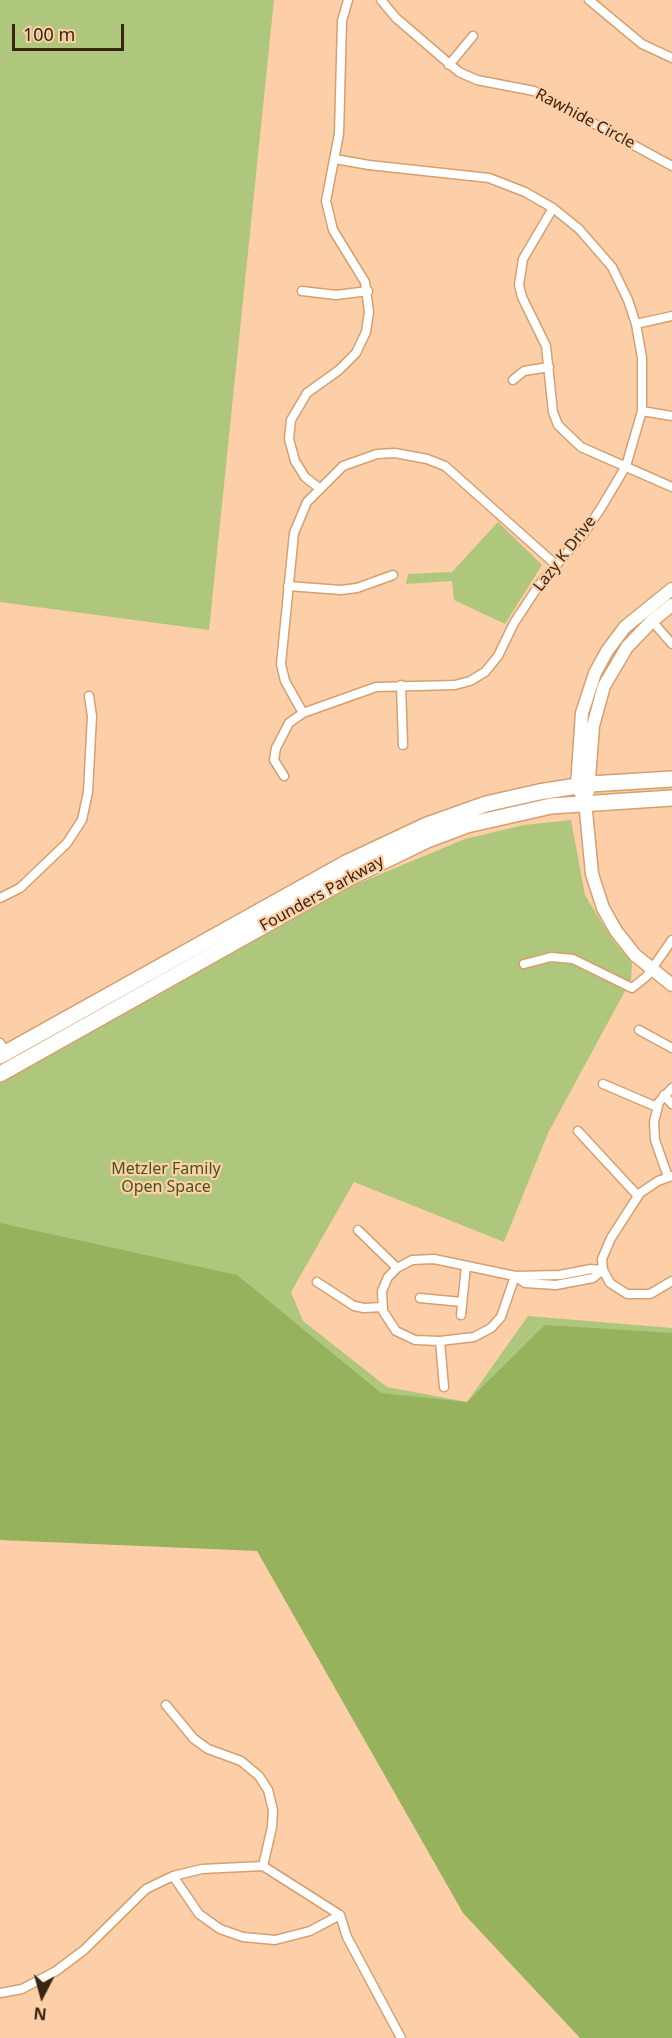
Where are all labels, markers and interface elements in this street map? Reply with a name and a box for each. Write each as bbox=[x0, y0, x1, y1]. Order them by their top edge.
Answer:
scale bar bbox=[15, 12, 128, 50]
text: 100 m bbox=[23, 22, 75, 46]
street label: Rawhide Circle bbox=[532, 85, 638, 153]
street label: Lazy K Drive bbox=[529, 512, 601, 596]
street label: Founders Parkway bbox=[257, 852, 387, 936]
park label: Metzler Family Open Space bbox=[111, 1159, 221, 1197]
north arrow bbox=[12, 1966, 72, 2026]
text: N bbox=[33, 2002, 48, 2026]

